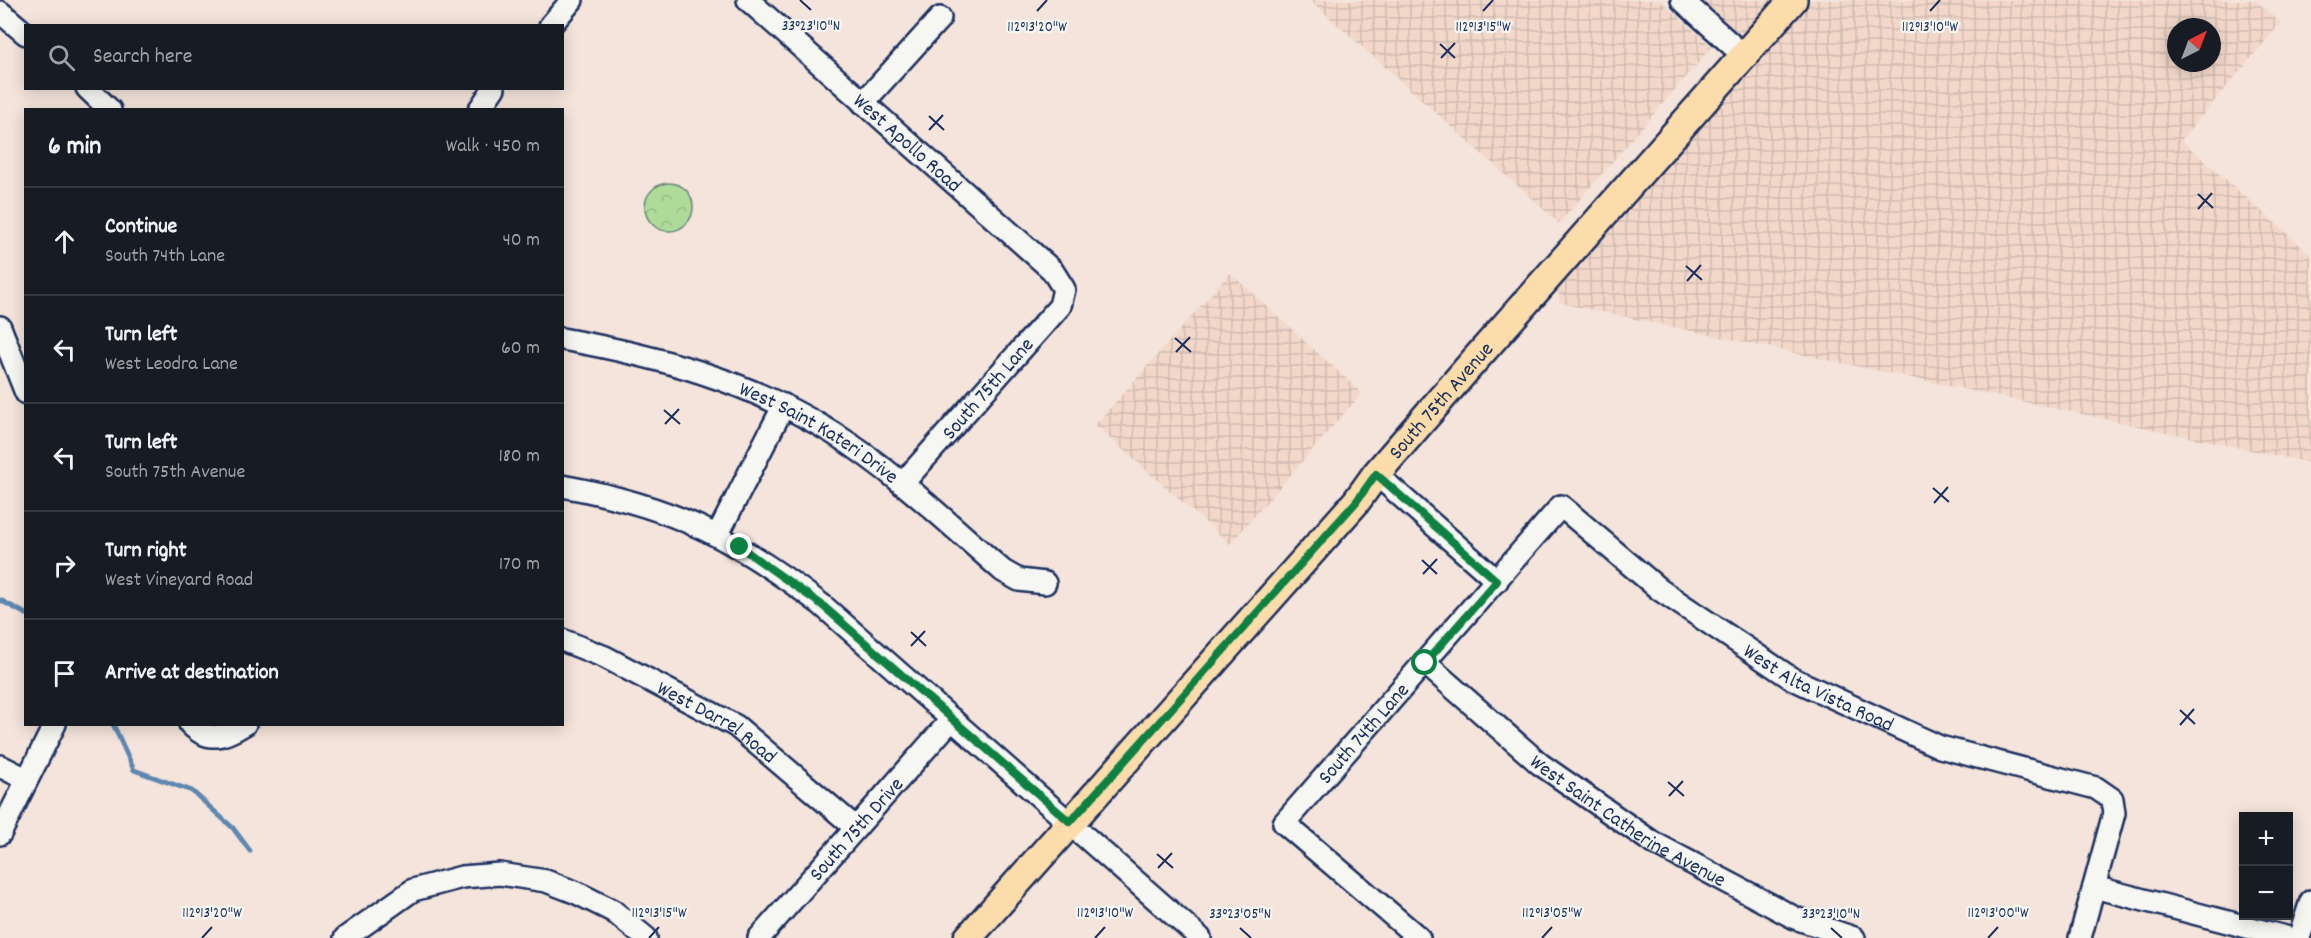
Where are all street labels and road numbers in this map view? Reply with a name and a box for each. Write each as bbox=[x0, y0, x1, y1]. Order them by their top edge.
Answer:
street label: West Apollo Road bbox=[845, 88, 967, 201]
street label: South 75th Lane bbox=[936, 332, 1042, 448]
street label: South 75th Avenue bbox=[1383, 336, 1502, 467]
street label: West Saint Kateri Drive bbox=[734, 376, 904, 493]
street label: West Alta Vista Road bbox=[1736, 638, 1898, 741]
street label: West Darrel Road bbox=[651, 675, 782, 772]
street label: South 74th Lane bbox=[1312, 677, 1418, 792]
street label: West Saint Catherine Avenue bbox=[1521, 749, 1730, 897]
street label: South 75th Drive bbox=[803, 772, 912, 889]

